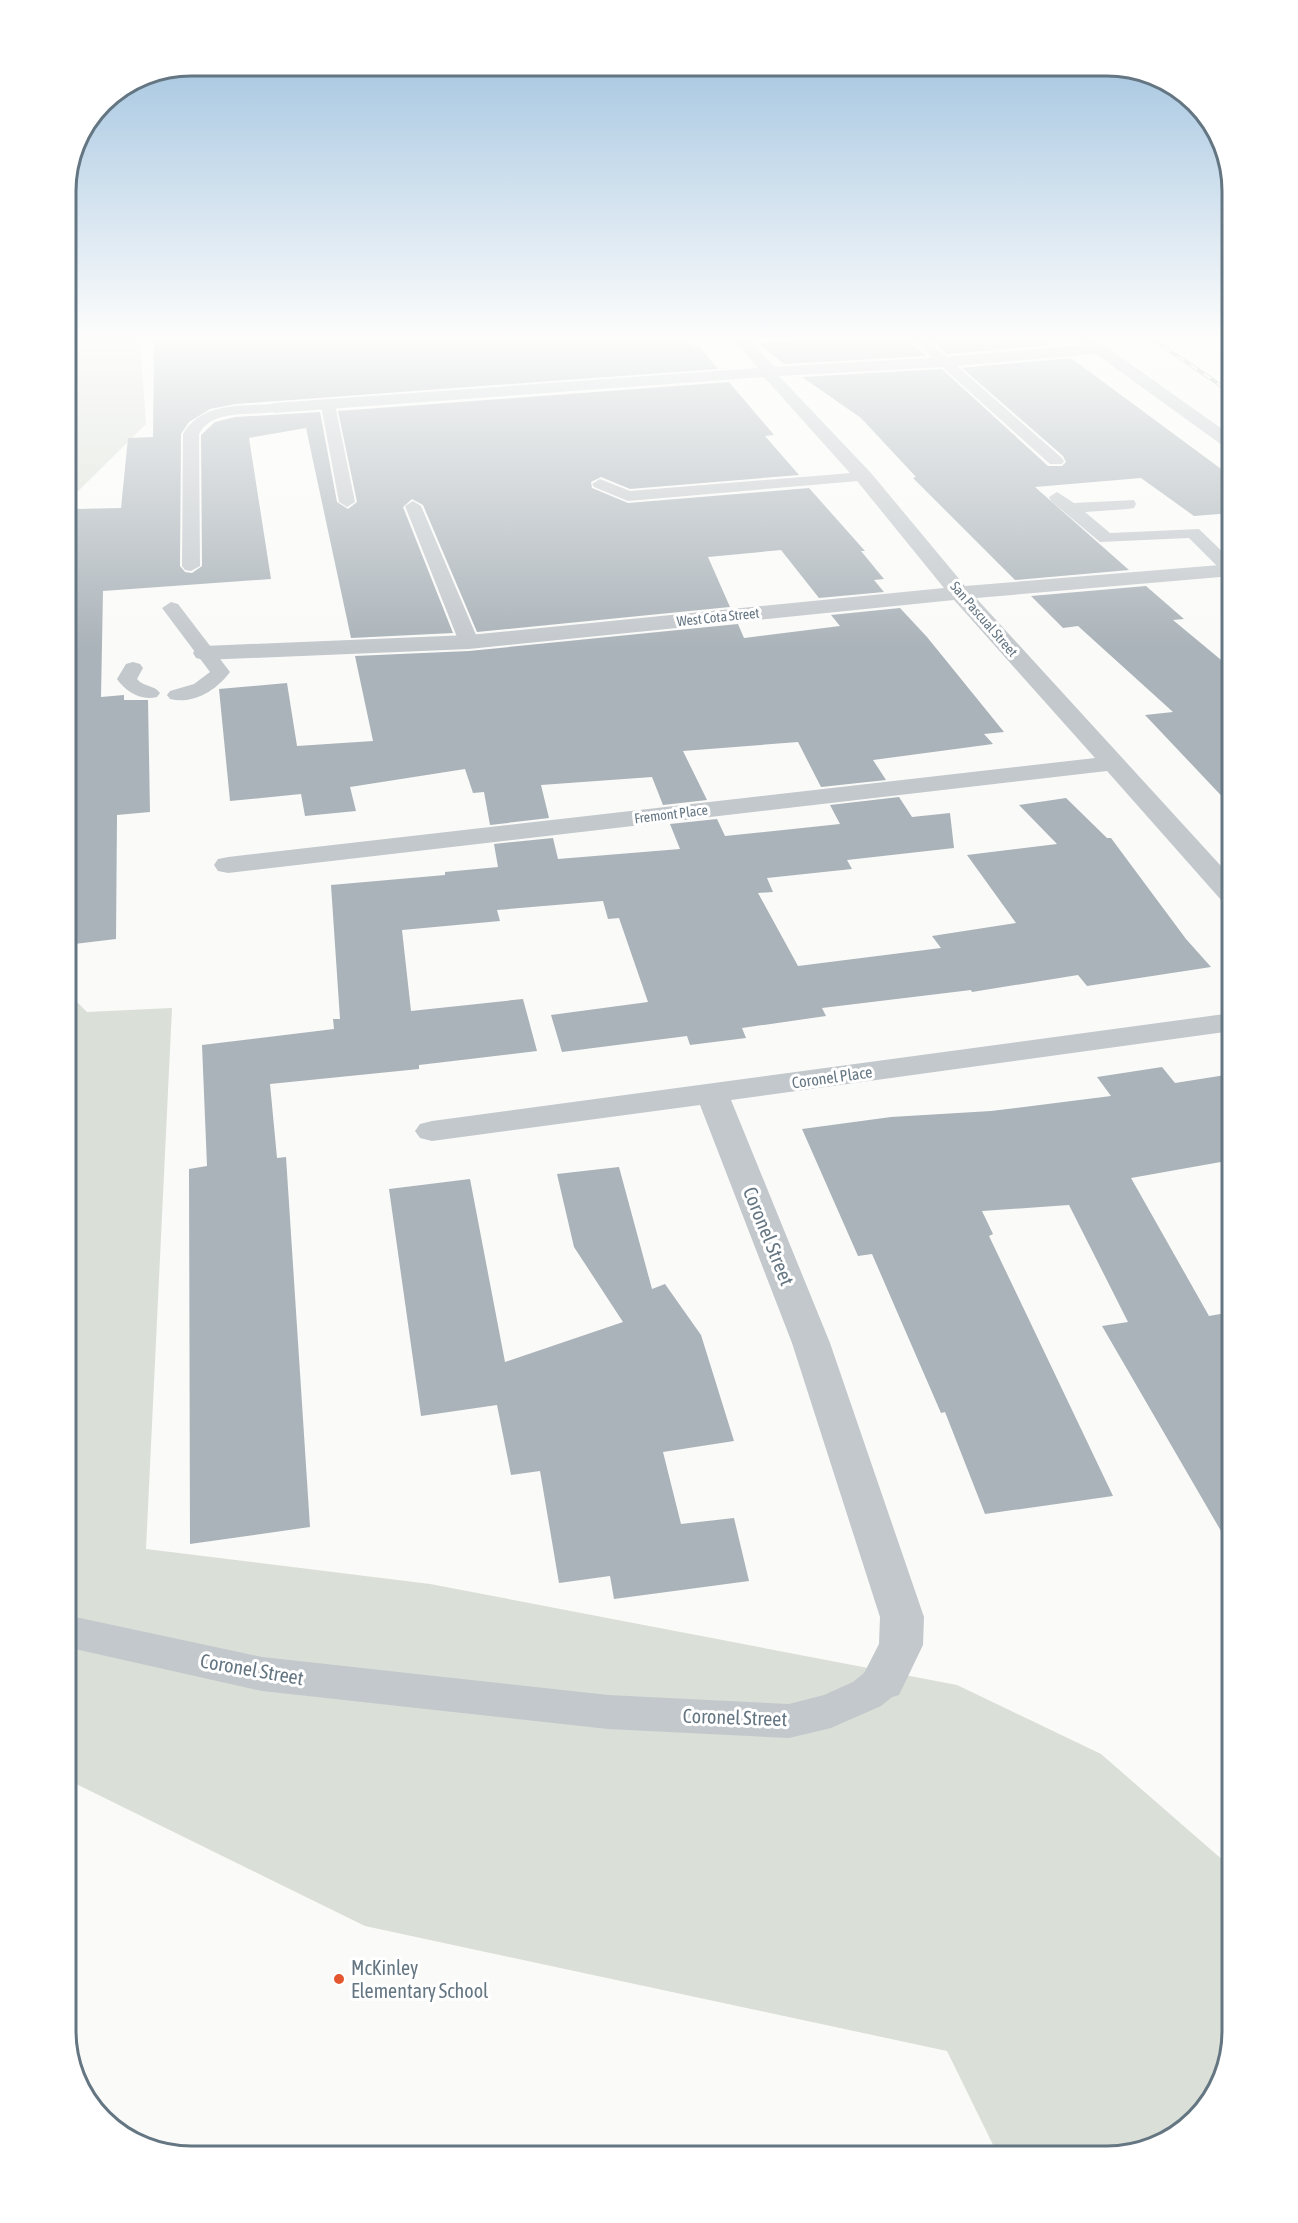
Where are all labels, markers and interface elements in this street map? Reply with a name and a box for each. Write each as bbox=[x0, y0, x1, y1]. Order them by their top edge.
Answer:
street label: San Pascual Street bbox=[947, 578, 1021, 660]
street label: West Cota Street bbox=[676, 605, 760, 629]
street label: Fremont Place bbox=[633, 802, 709, 826]
street label: Coronel Place bbox=[791, 1062, 873, 1092]
street label: Coronel Street bbox=[739, 1183, 799, 1289]
street label: Coronel Street bbox=[199, 1649, 306, 1689]
street label: Coronel Street bbox=[682, 1704, 788, 1730]
place label: McKinley Elementary School bbox=[351, 1956, 489, 2002]
marker: McKinley Elementary School bbox=[332, 1972, 346, 1986]

